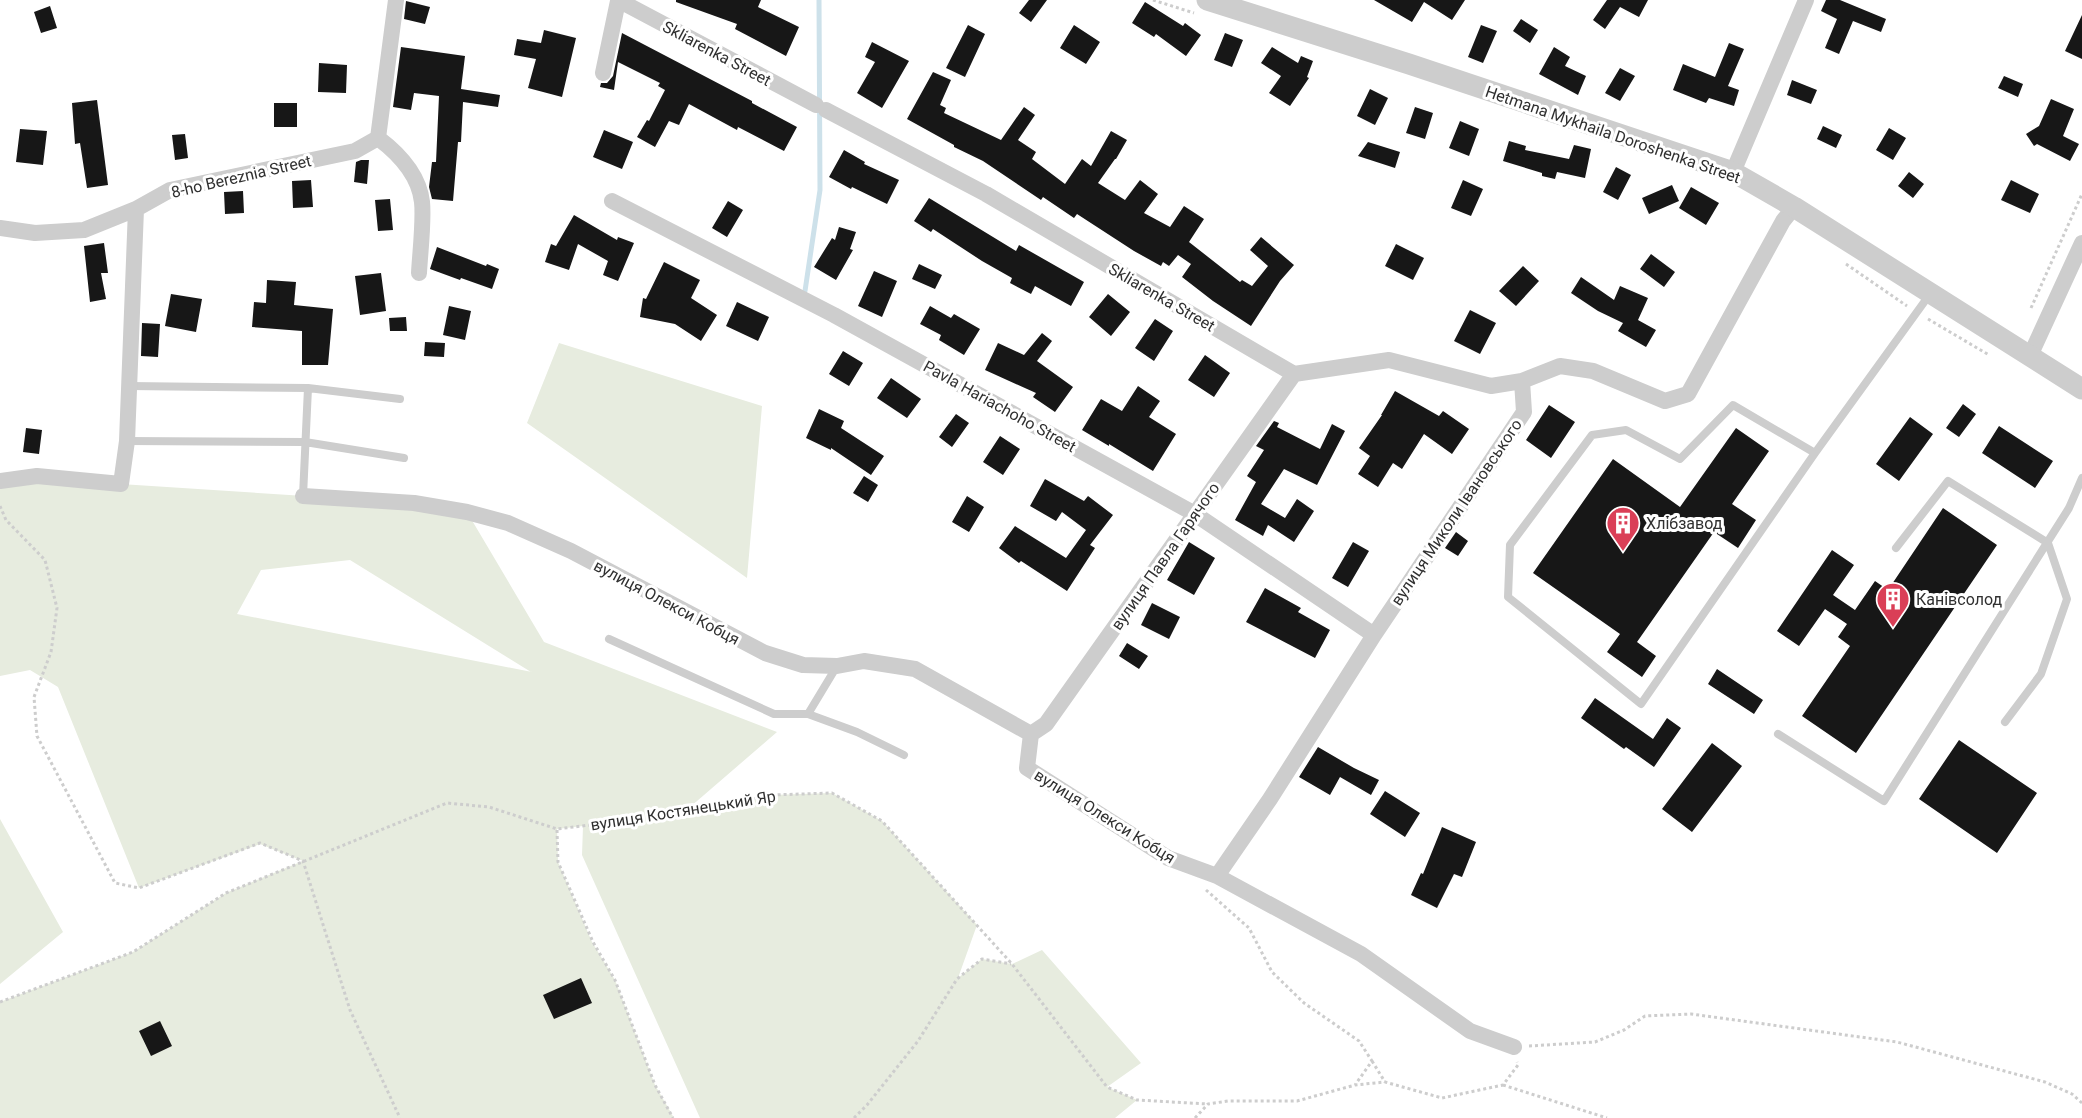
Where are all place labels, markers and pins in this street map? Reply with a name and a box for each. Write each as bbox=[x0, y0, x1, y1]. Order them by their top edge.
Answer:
building icon: Хлібзавод bbox=[1605, 505, 1641, 552]
place label: Хлібзавод bbox=[1646, 514, 1723, 533]
building icon: Канівсолод bbox=[1875, 581, 1911, 628]
place label: Канівсолод bbox=[1916, 590, 2002, 609]

